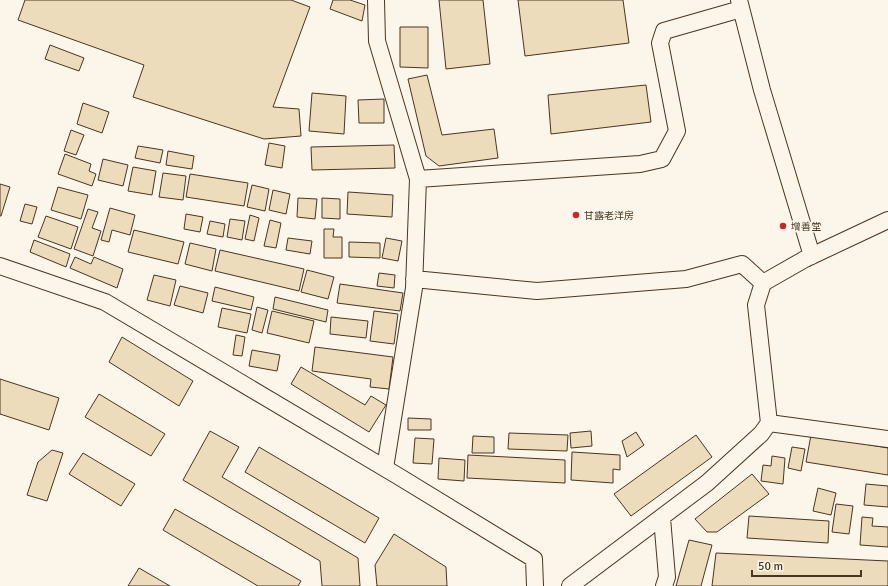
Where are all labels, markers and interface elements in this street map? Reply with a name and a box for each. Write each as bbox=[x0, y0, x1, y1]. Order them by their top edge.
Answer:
marker: 甘露老洋房 bbox=[571, 210, 581, 220]
place label: 甘露老洋房 bbox=[584, 210, 634, 222]
marker: 增善堂 bbox=[778, 221, 788, 231]
place label: 增善堂 bbox=[791, 221, 821, 233]
scale bar bbox=[752, 552, 861, 578]
text: 50 m bbox=[758, 559, 783, 574]

